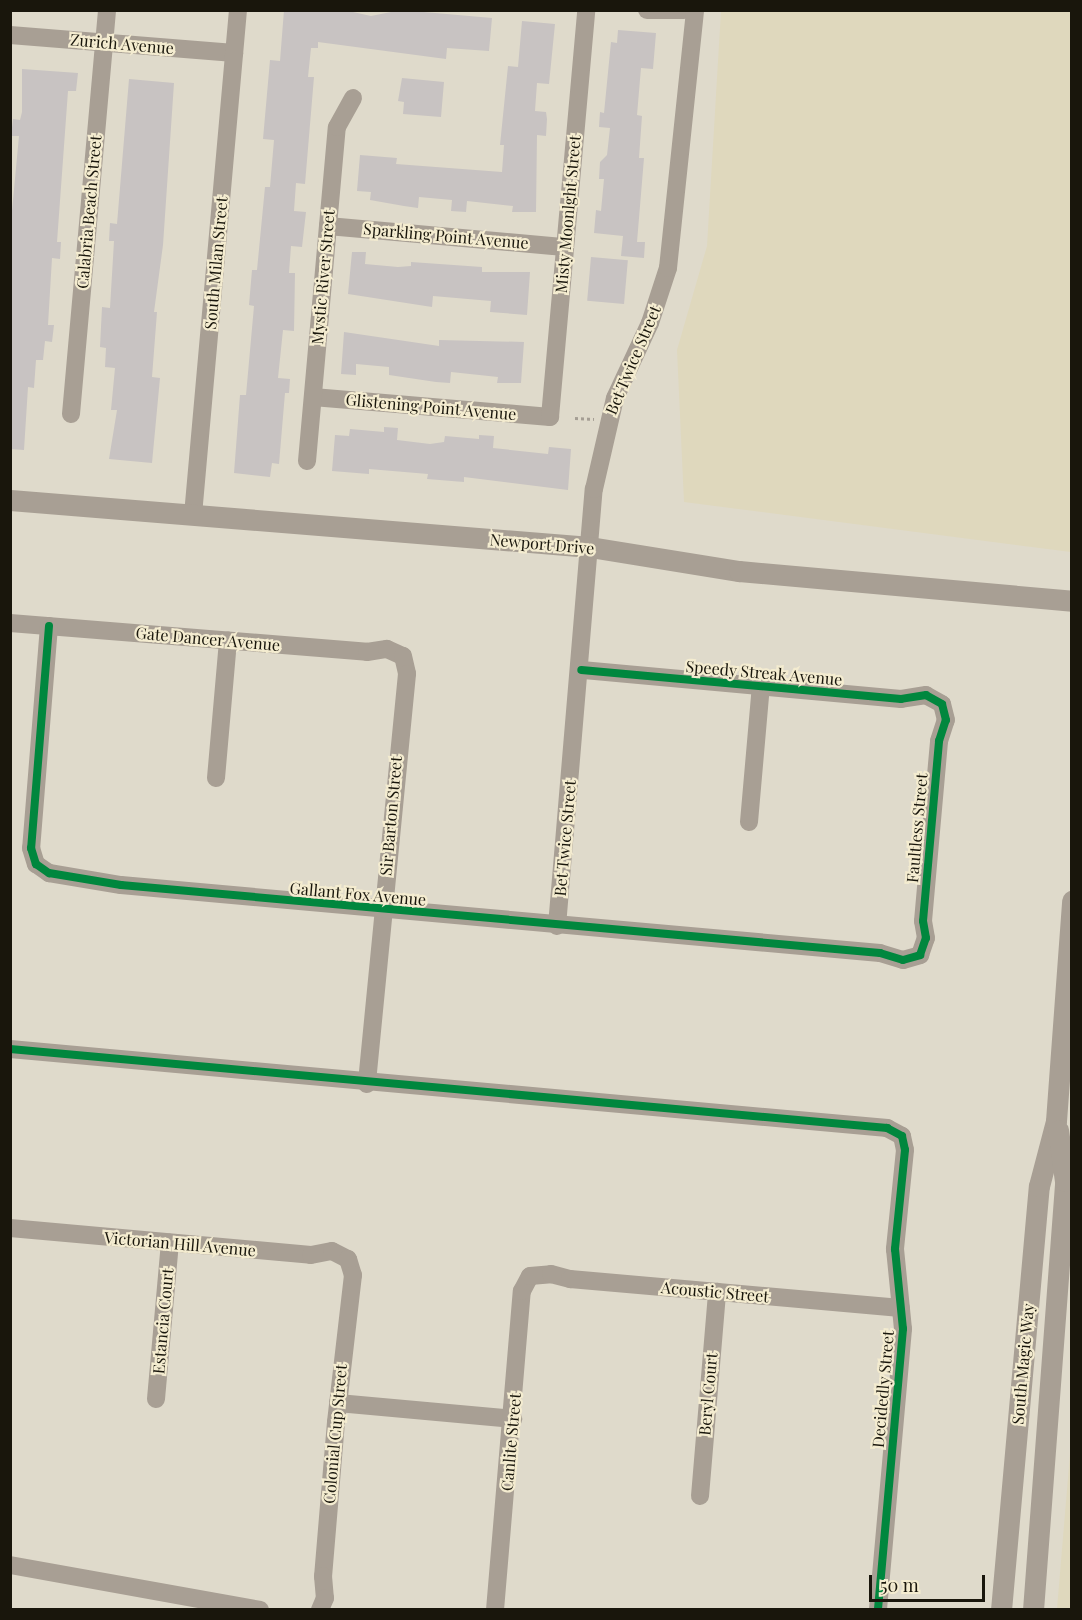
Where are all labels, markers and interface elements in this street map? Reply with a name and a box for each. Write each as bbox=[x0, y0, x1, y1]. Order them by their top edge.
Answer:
street label: Zurich Avenue bbox=[69, 30, 175, 58]
street label: Calabria Beach Street bbox=[73, 134, 105, 290]
street label: Misty Moonlght Street bbox=[551, 134, 585, 294]
street label: South Milan Street bbox=[201, 196, 231, 330]
street label: Mystic River Street bbox=[308, 209, 338, 345]
street label: Sparkling Point Avenue bbox=[362, 219, 530, 253]
street label: Bet Twice Street bbox=[601, 302, 665, 418]
street label: Glistening Point Avenue bbox=[344, 390, 518, 424]
street label: Newport Drive bbox=[489, 530, 595, 558]
street label: Gate Dancer Avenue bbox=[135, 623, 281, 655]
street label: Speedy Streak Avenue bbox=[684, 657, 844, 689]
street label: Sir Barton Street bbox=[376, 755, 406, 877]
street label: Faultless Street bbox=[903, 772, 931, 884]
street label: Bet Twice Street bbox=[550, 779, 580, 897]
street label: Gallant Fox Avenue bbox=[289, 878, 427, 910]
street label: Victorian Hill Avenue bbox=[103, 1228, 257, 1260]
street label: Estancia Court bbox=[149, 1267, 177, 1375]
street label: Acoustic Street bbox=[660, 1278, 770, 1306]
street label: South Magic Way bbox=[1008, 1302, 1038, 1426]
street label: Decidedly Street bbox=[868, 1329, 898, 1449]
street label: Beryl Court bbox=[695, 1352, 721, 1436]
street label: Colonial Cup Street bbox=[319, 1363, 351, 1505]
street label: Canlite Street bbox=[497, 1392, 525, 1492]
scale bar bbox=[872, 1563, 988, 1601]
text: 50 m bbox=[880, 1573, 919, 1597]

